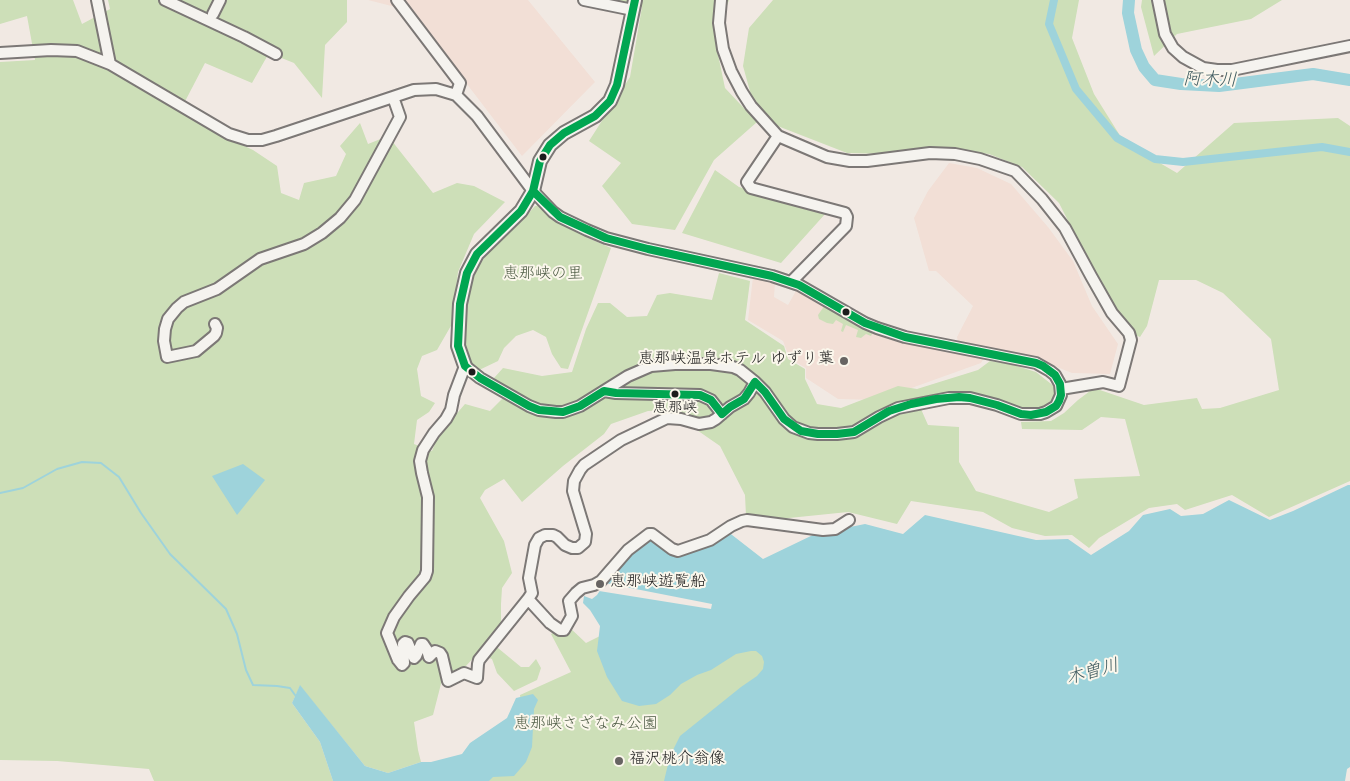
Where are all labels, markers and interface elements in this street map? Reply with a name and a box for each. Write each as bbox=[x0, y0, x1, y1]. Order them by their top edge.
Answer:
water label: 阿木川 bbox=[1183, 71, 1237, 93]
unlabelled marker bbox=[538, 152, 548, 162]
park label: 恵那峡の里 bbox=[503, 266, 583, 286]
unlabelled marker bbox=[841, 307, 851, 317]
place label: 恵那峡温泉ホテル ゆずり葉 bbox=[638, 351, 834, 371]
marker: 恵那峡温泉ホテル ゆずり葉 bbox=[838, 355, 850, 367]
unlabelled marker bbox=[467, 367, 477, 377]
marker: 恵那峡 bbox=[670, 389, 680, 399]
place label: 恵那峡 bbox=[653, 401, 697, 419]
place label: 恵那峡遊覧船 bbox=[610, 574, 706, 594]
marker: 恵那峡遊覧船 bbox=[594, 578, 606, 590]
water label: 木曽川 bbox=[1064, 657, 1122, 691]
park label: 恵那峡さざなみ公園 bbox=[514, 716, 658, 736]
place label: 福沢桃介翁像 bbox=[629, 751, 725, 771]
marker: 福沢桃介翁像 bbox=[613, 755, 625, 767]

